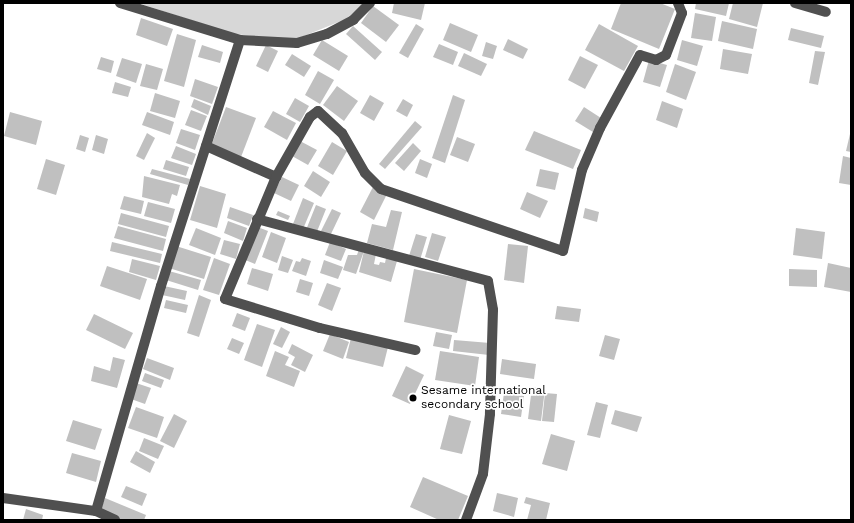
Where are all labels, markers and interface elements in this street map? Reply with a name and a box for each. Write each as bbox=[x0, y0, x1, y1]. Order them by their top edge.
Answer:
place label: Sesame international secondary school bbox=[421, 384, 546, 412]
marker: Sesame international secondary school bbox=[408, 393, 418, 403]

